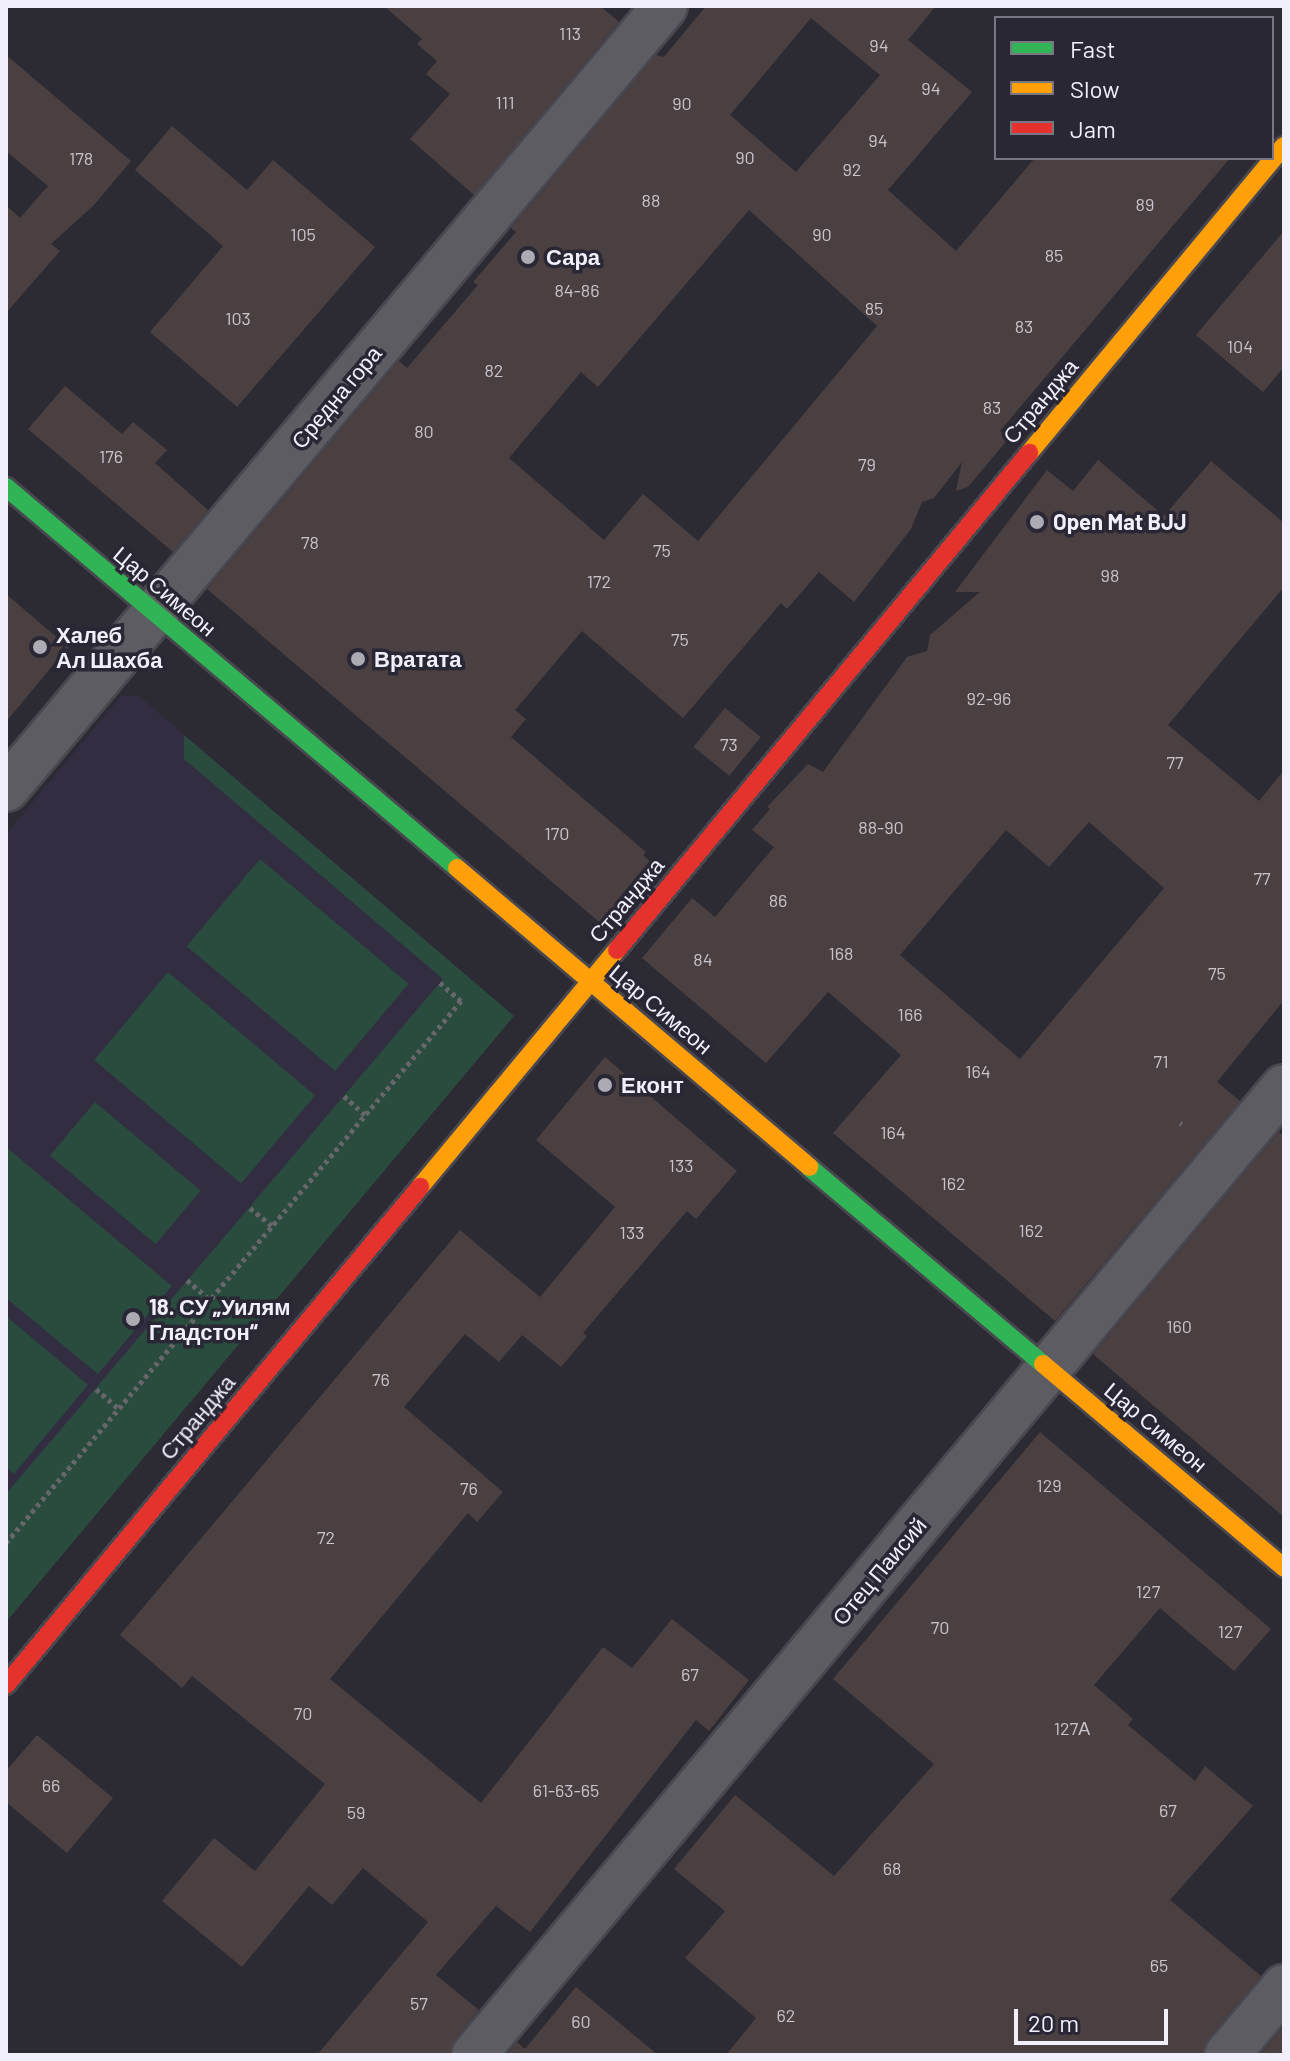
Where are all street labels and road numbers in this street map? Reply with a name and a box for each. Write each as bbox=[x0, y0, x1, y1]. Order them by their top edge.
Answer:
street label: Средна гора bbox=[285, 340, 387, 454]
street label: Странджа bbox=[997, 353, 1083, 449]
street label: Цар Симеон bbox=[108, 541, 222, 641]
street label: Странджа bbox=[583, 852, 669, 948]
street label: Цар Симеон bbox=[604, 959, 718, 1059]
street label: Странджа bbox=[154, 1369, 240, 1465]
street label: Цар Симеон bbox=[1099, 1377, 1213, 1477]
street label: Отец Паисий bbox=[826, 1512, 932, 1630]

